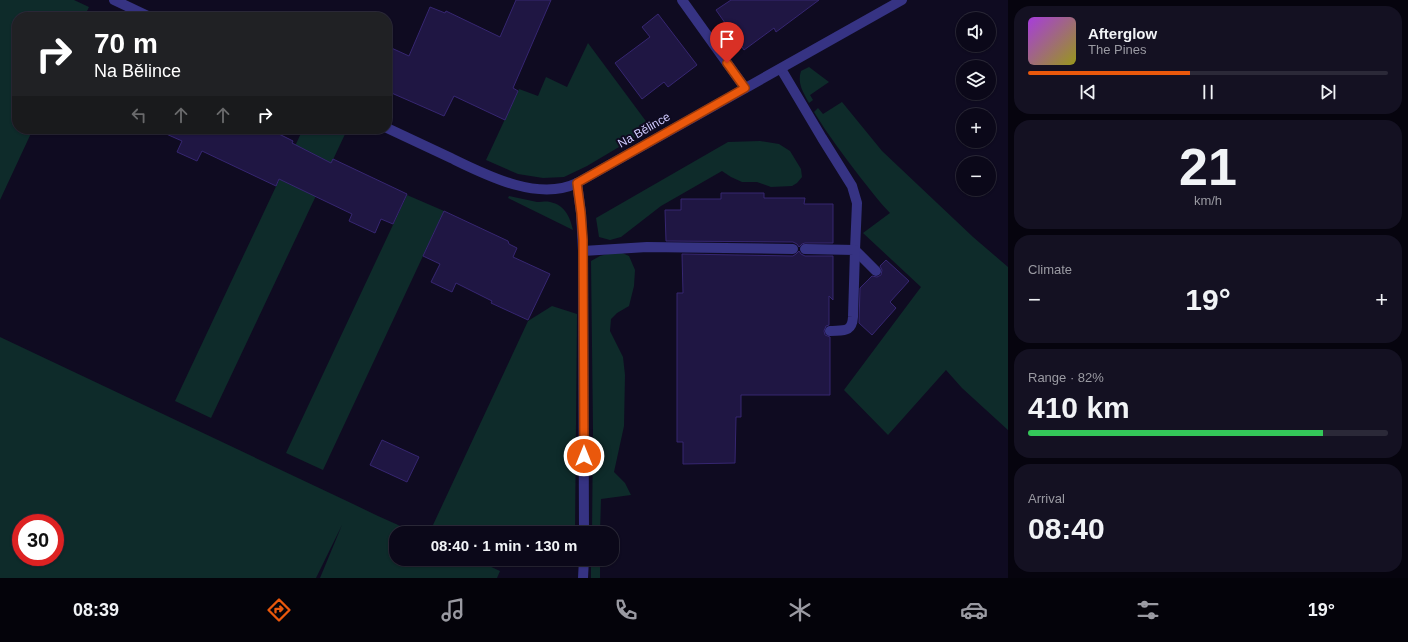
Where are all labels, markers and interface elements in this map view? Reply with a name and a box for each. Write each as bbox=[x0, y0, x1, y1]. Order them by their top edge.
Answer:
map controls bbox=[956, 12, 996, 196]
button: sound bbox=[956, 12, 996, 52]
pin bbox=[710, 22, 744, 63]
text: Afterglow bbox=[1088, 25, 1157, 42]
icon: right bbox=[28, 28, 80, 80]
text: 70 m bbox=[94, 28, 158, 59]
icon: arrive bbox=[716, 28, 738, 50]
text: The Pines bbox=[1088, 42, 1147, 57]
button: layers bbox=[956, 60, 996, 100]
text: Na Bělince bbox=[94, 61, 181, 81]
icon: previous bbox=[1077, 81, 1099, 103]
icon: pause bbox=[1197, 81, 1219, 103]
icon: next bbox=[1317, 81, 1339, 103]
icon: left bbox=[128, 104, 150, 126]
icon: ahead bbox=[170, 104, 192, 126]
icon: ahead bbox=[212, 104, 234, 126]
icon: right bbox=[254, 104, 276, 126]
button: + bbox=[956, 108, 996, 148]
street label: Na Bělince bbox=[615, 109, 673, 151]
text: 21 bbox=[1179, 138, 1237, 196]
button: − bbox=[956, 156, 996, 196]
text: km/h bbox=[1194, 193, 1222, 208]
text: Climate bbox=[1028, 262, 1072, 277]
text: 19° bbox=[1185, 283, 1231, 316]
text: − bbox=[1028, 287, 1041, 312]
text: + bbox=[1375, 287, 1388, 312]
text: Range · 82% bbox=[1028, 370, 1104, 385]
text: 410 km bbox=[1028, 391, 1130, 424]
position arrow bbox=[563, 435, 605, 477]
text: Arrival bbox=[1028, 491, 1065, 506]
text: 08:40 bbox=[1028, 512, 1105, 545]
speed limit sign: 30 bbox=[12, 514, 64, 566]
text: 08:40 · 1 min · 130 m bbox=[431, 537, 577, 554]
icon: directions bbox=[265, 596, 293, 624]
icon: music bbox=[439, 596, 467, 624]
icon: phone bbox=[612, 596, 640, 624]
icon: climate bbox=[786, 596, 814, 624]
icon: car bbox=[960, 596, 988, 624]
icon: filters bbox=[1134, 596, 1162, 624]
text: 08:39 bbox=[73, 600, 119, 620]
text: 19° bbox=[1308, 600, 1335, 620]

